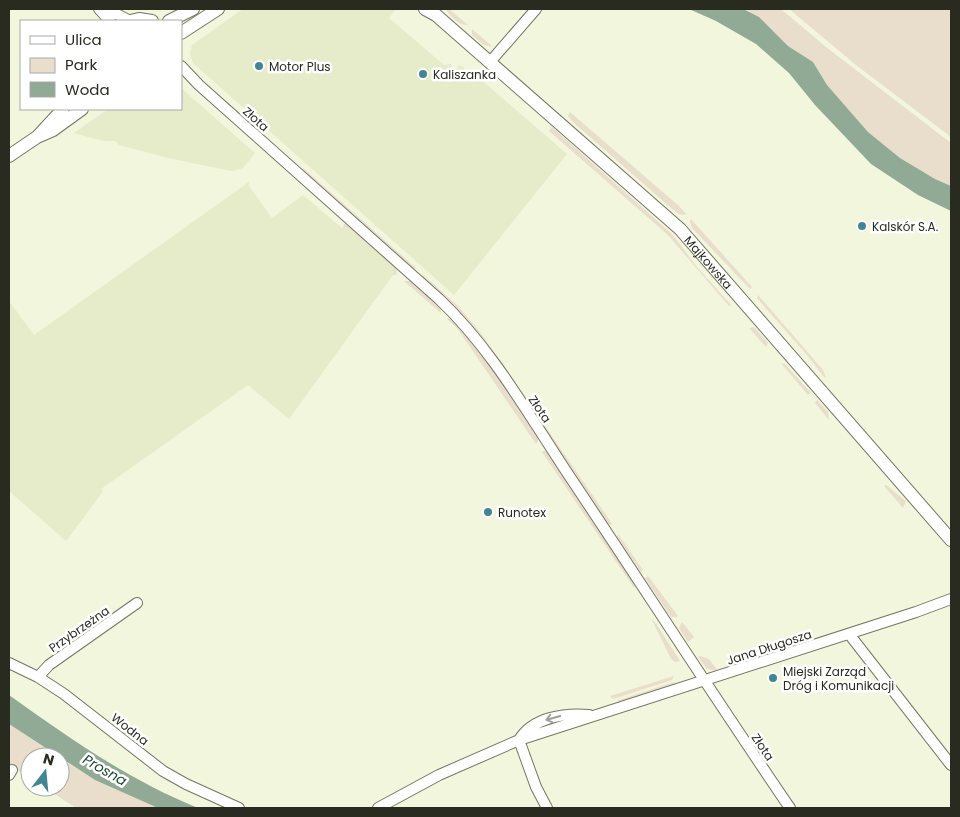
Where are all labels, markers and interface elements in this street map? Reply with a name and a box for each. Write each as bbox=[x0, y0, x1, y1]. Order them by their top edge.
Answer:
legend bbox=[20, 20, 182, 110]
text: Ulica bbox=[65, 29, 102, 50]
text: Park bbox=[65, 54, 97, 75]
place label: Motor Plus bbox=[269, 58, 331, 75]
marker: Motor Plus bbox=[253, 60, 265, 72]
place label: Kaliszanka bbox=[433, 66, 496, 83]
marker: Kaliszanka bbox=[417, 68, 429, 80]
text: Woda bbox=[65, 79, 110, 100]
street label: Złota bbox=[239, 103, 273, 135]
place label: Kalskór S.A. bbox=[872, 218, 938, 235]
marker: Kalskór S.A. bbox=[856, 220, 868, 232]
street label: Majkowska bbox=[681, 232, 737, 292]
street label: Złota bbox=[525, 392, 555, 426]
place label: Runotex bbox=[498, 504, 546, 521]
marker: Runotex bbox=[482, 506, 494, 518]
street label: Przybrzeżna bbox=[45, 602, 113, 656]
street label: Jana Długosza bbox=[724, 625, 814, 669]
place label: Miejski Zarząd Dróg i Komunikacji bbox=[783, 663, 894, 694]
marker: Miejski Zarząd Dróg i Komunikacji bbox=[767, 672, 779, 684]
street label: Wodna bbox=[108, 709, 152, 749]
one-way arrow bbox=[545, 714, 561, 724]
street label: Złota bbox=[748, 730, 778, 764]
north arrow bbox=[20, 747, 70, 797]
text: N bbox=[41, 748, 56, 771]
water label: Prosna bbox=[79, 749, 131, 791]

